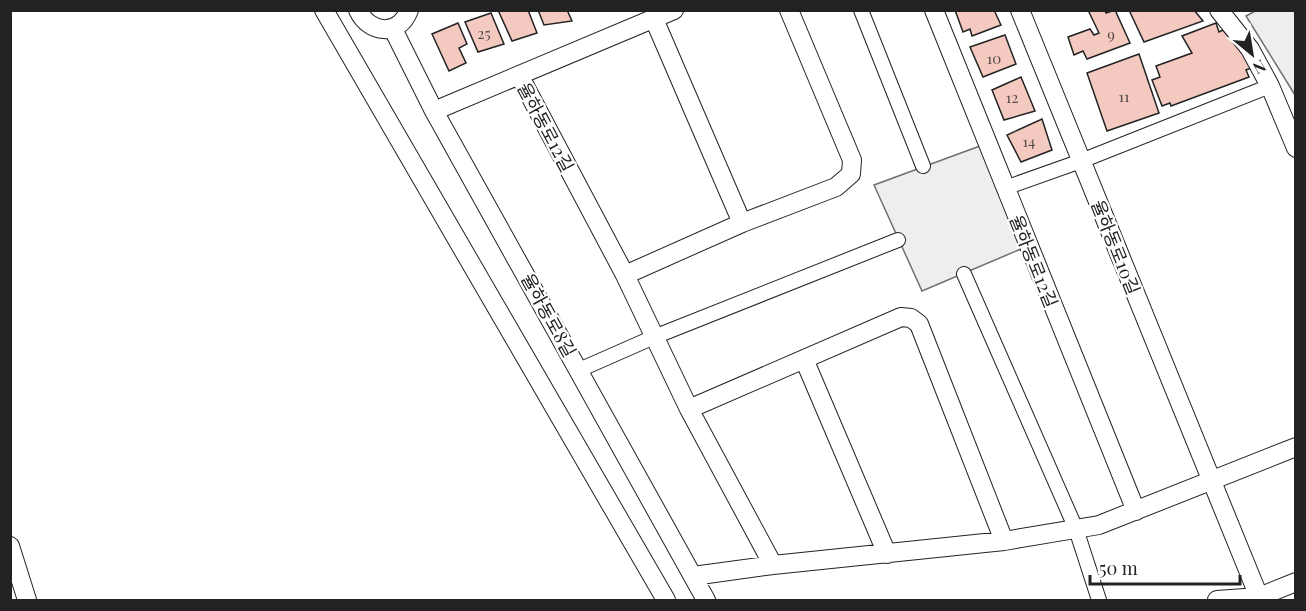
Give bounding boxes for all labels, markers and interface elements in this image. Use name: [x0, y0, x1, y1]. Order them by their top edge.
house number: 25: [477, 23, 491, 43]
house number: 9: [1107, 24, 1115, 44]
north arrow: [1222, 24, 1282, 84]
house number: 10: [987, 48, 1001, 68]
text: N: [1249, 55, 1270, 80]
street label: 율하동로12길: [512, 78, 580, 176]
house number: 11: [1118, 86, 1130, 106]
house number: 12: [1006, 87, 1018, 107]
house number: 14: [1023, 131, 1035, 151]
street label: 율하동로10길: [1086, 196, 1146, 298]
street label: 율하동로12길: [1005, 211, 1063, 311]
street label: 율하동로8길: [516, 269, 582, 361]
scale bar: [1090, 548, 1240, 586]
text: 50 m: [1099, 556, 1138, 580]

